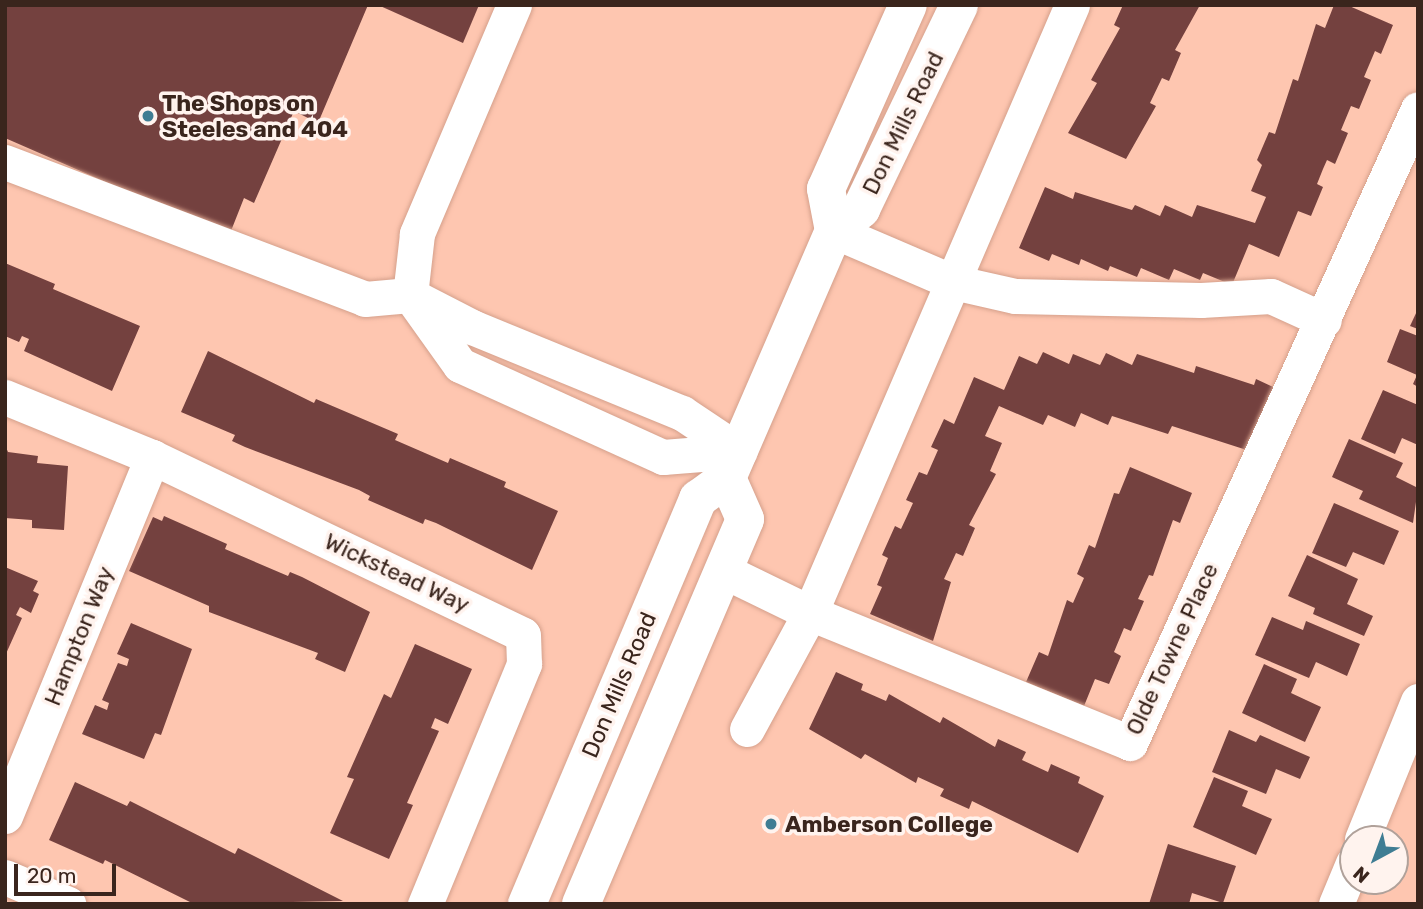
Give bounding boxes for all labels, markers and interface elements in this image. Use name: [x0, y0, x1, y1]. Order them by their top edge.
street label: Don Mills Road: [857, 47, 949, 199]
place label: The Shops on Steeles and 404: [162, 89, 348, 143]
marker: The Shops on Steeles and 404: [140, 108, 156, 124]
street label: Wickstead Way: [320, 527, 474, 619]
street label: Olde Towne Place: [1120, 558, 1224, 740]
street label: Hampton Way: [38, 562, 120, 710]
street label: Don Mills Road: [576, 608, 662, 762]
place label: Amberson College: [785, 810, 993, 838]
marker: Amberson College: [763, 816, 779, 832]
north arrow: [1339, 825, 1409, 895]
scale bar: [18, 850, 119, 894]
text: N: [1349, 862, 1374, 888]
text: 20 m: [27, 863, 76, 888]

